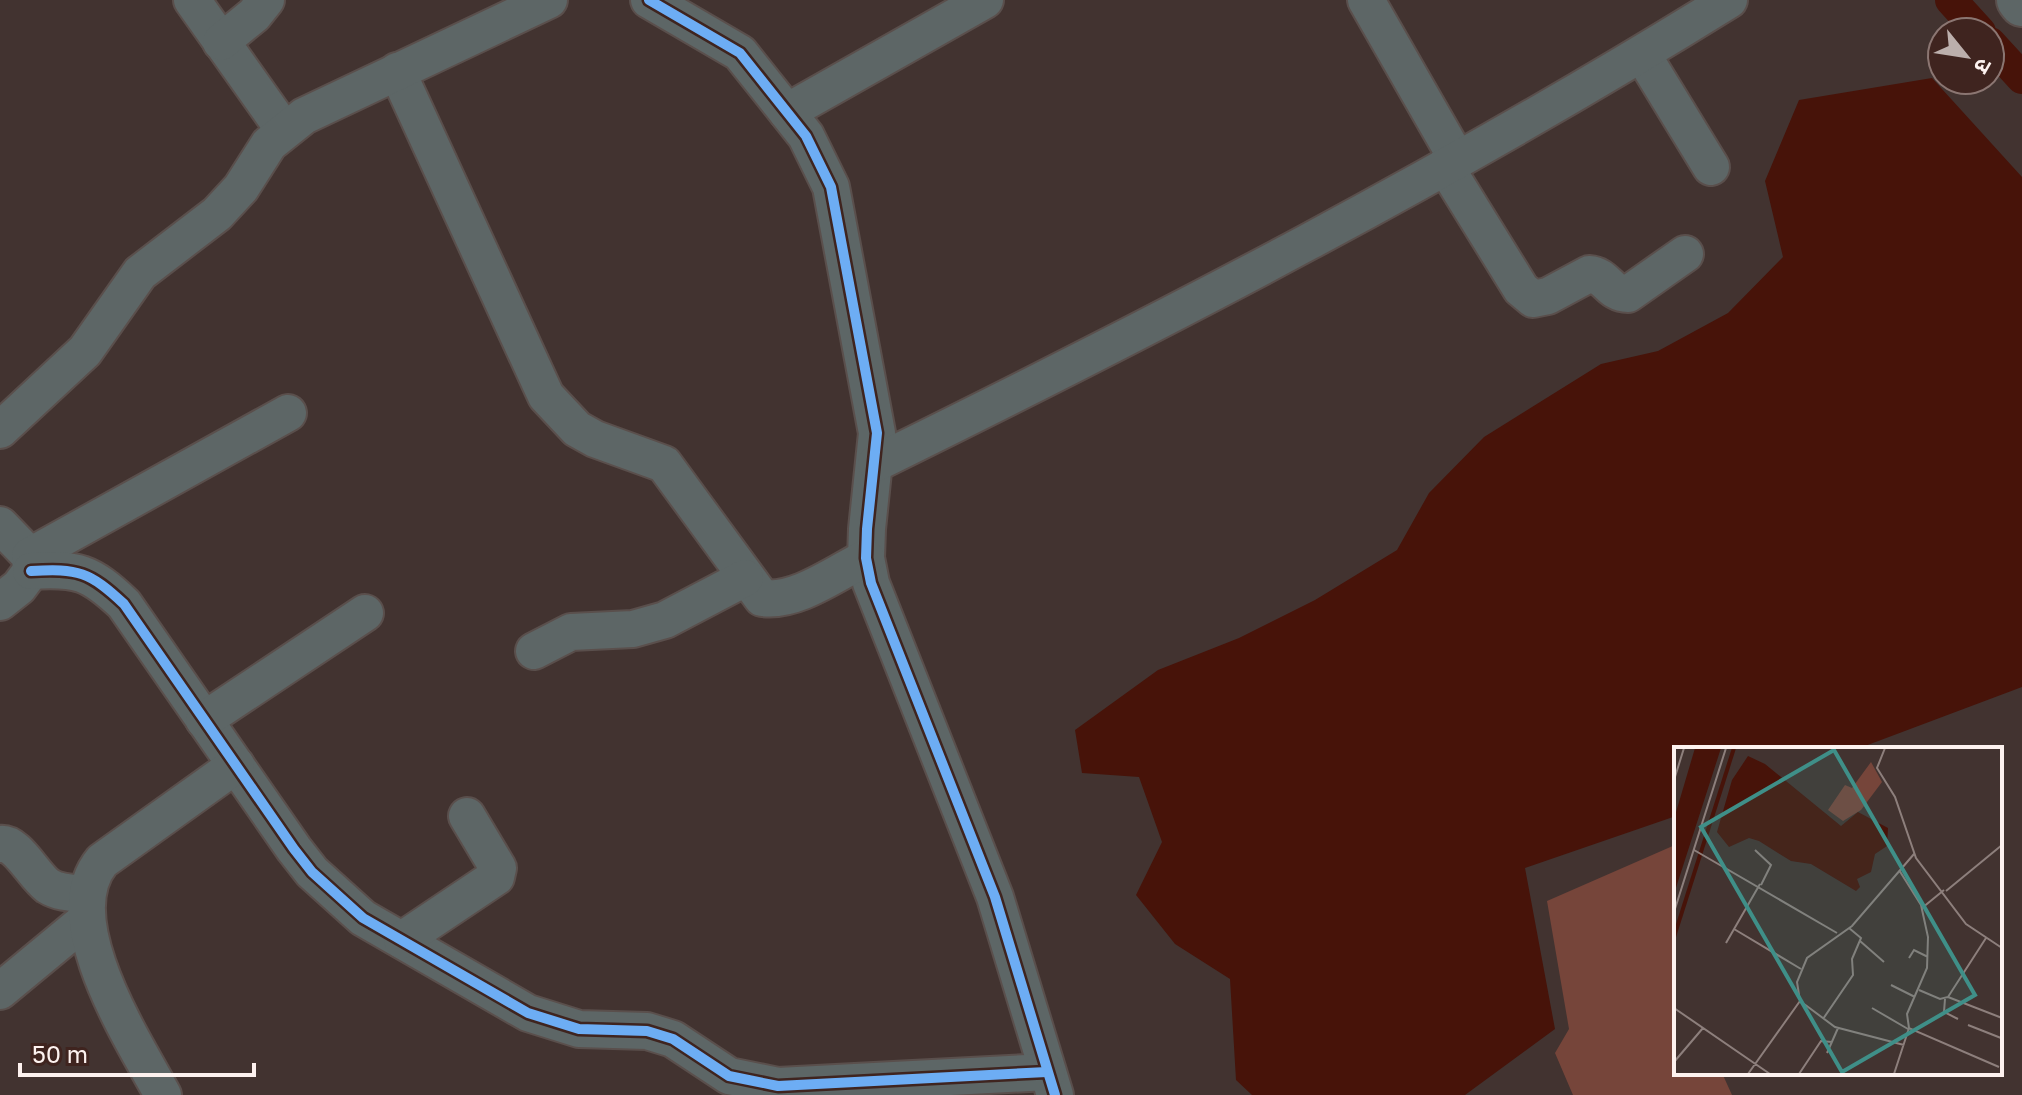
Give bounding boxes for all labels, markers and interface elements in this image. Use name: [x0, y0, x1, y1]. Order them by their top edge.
north arrow: [1926, 16, 2006, 96]
text: उ: [1968, 54, 1999, 80]
inset map: [1674, 747, 2002, 1075]
scale bar: [20, 1027, 254, 1077]
text: 50 m: [32, 1039, 88, 1068]

